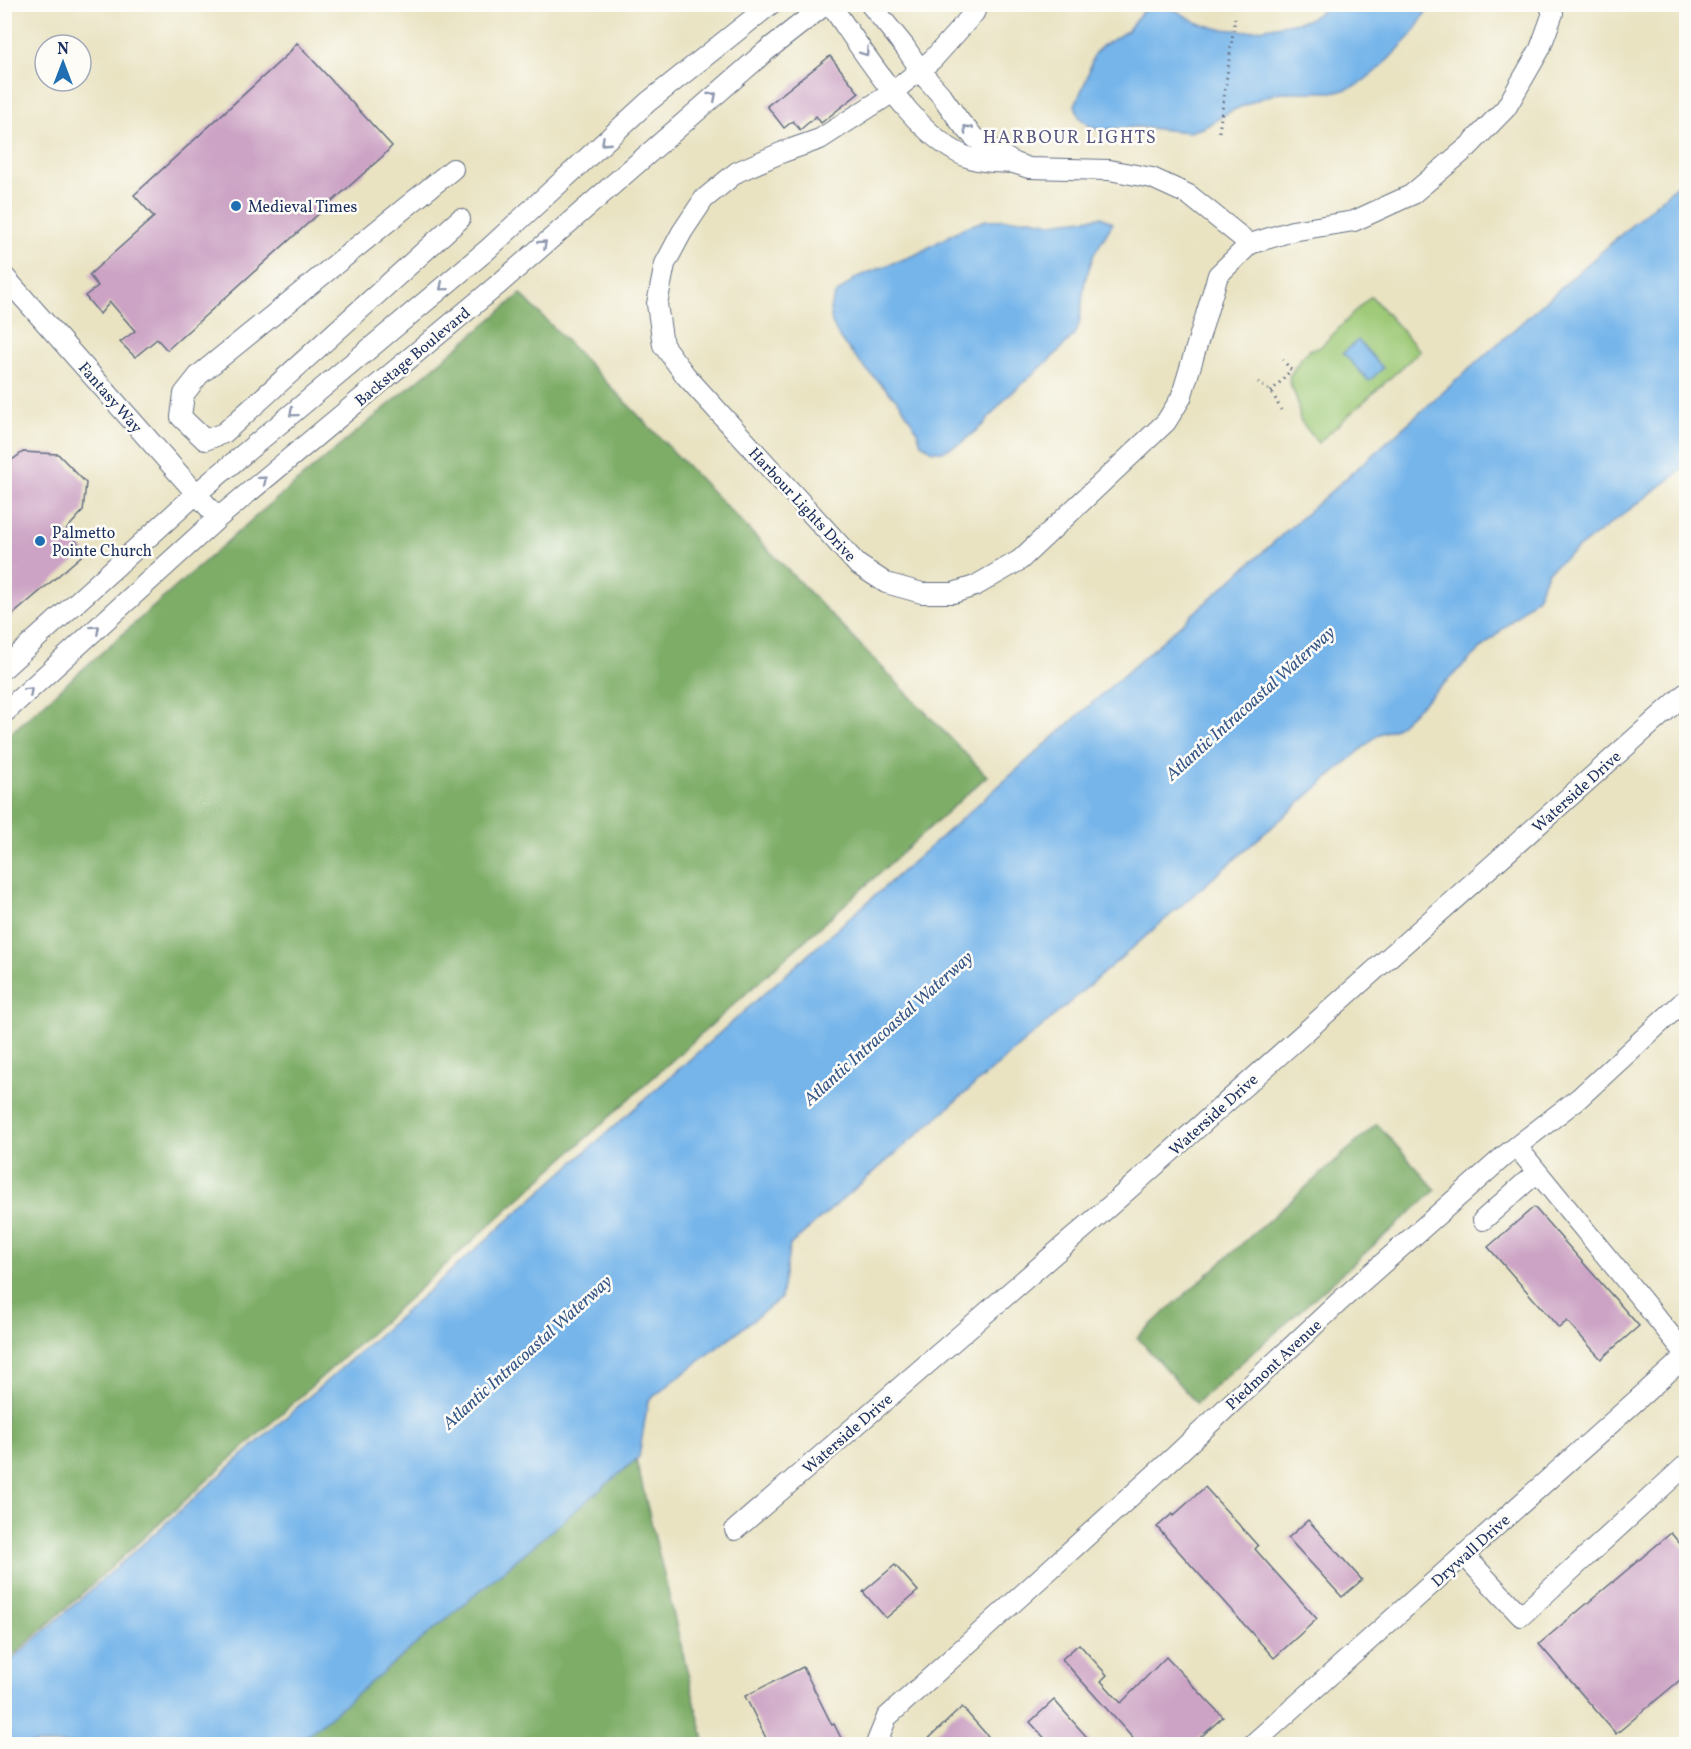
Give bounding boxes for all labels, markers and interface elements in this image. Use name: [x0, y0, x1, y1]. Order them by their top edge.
north arrow: [33, 33, 93, 93]
text: N: [57, 39, 69, 61]
one-way arrow: [857, 46, 868, 57]
one-way arrow: [706, 92, 717, 103]
one-way arrow: [963, 125, 974, 136]
district label: HARBOUR LIGHTS: [983, 126, 1157, 151]
one-way arrow: [602, 134, 613, 145]
place label: Medieval Times: [248, 197, 357, 219]
marker: Medieval Times: [229, 199, 243, 213]
one-way arrow: [537, 240, 547, 251]
one-way arrow: [439, 280, 450, 291]
street label: Backstage Boulevard: [351, 303, 476, 412]
street label: Fantasy Way: [72, 358, 147, 439]
one-way arrow: [289, 405, 300, 416]
street label: Harbour Lights Drive: [743, 443, 860, 567]
one-way arrow: [256, 477, 267, 488]
place label: Palmetto Pointe Church: [52, 523, 152, 563]
marker: Palmetto Pointe Church: [33, 534, 47, 548]
water label: Atlantic Intracoastal Waterway: [1160, 621, 1341, 788]
one-way arrow: [89, 626, 100, 637]
one-way arrow: [22, 687, 32, 698]
street label: Waterside Drive: [1528, 747, 1627, 838]
water label: Atlantic Intracoastal Waterway: [798, 946, 979, 1113]
street label: Waterside Drive: [1165, 1070, 1264, 1161]
water label: Atlantic Intracoastal Waterway: [437, 1270, 618, 1437]
street label: Piedmont Avenue: [1221, 1315, 1327, 1416]
street label: Waterside Drive: [798, 1389, 898, 1480]
street label: Drywall Drive: [1427, 1510, 1516, 1593]

